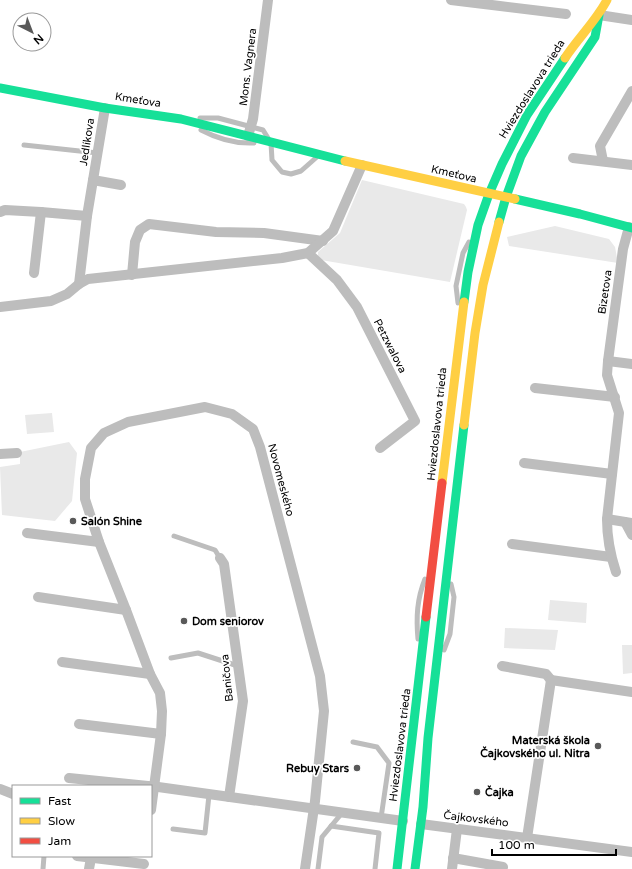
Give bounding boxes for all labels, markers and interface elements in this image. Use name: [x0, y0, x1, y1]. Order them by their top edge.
north arrow: [12, 12, 52, 52]
street label: Mons. Vagnera: [237, 27, 259, 107]
text: N: [31, 31, 46, 47]
street label: Hviezdoslavova trieda: [496, 37, 568, 141]
street label: Kmeťova: [114, 90, 162, 110]
street label: Jedlíkova: [77, 117, 97, 167]
street label: Kmeťova: [430, 162, 478, 186]
street label: Bizetova: [595, 269, 615, 315]
street label: Petzwalova: [371, 317, 409, 375]
street label: Hviezdoslavova trieda: [425, 367, 449, 481]
street label: Novomeského: [265, 442, 297, 518]
place label: Salón Shine: [81, 515, 143, 528]
marker: Salón Shine: [68, 516, 78, 526]
place label: Dom seniorov: [192, 615, 264, 628]
marker: Dom seniorov: [179, 616, 189, 626]
street label: Baničova: [218, 654, 236, 702]
street label: Hviezdoslavova trieda: [387, 688, 413, 802]
place label: Materská škola Čajkovského ul. Nitra: [480, 734, 590, 761]
marker: Materská škola Čajkovského ul. Nitra: [593, 741, 603, 751]
place label: Rebuy Stars: [286, 762, 350, 776]
marker: Rebuy Stars: [352, 763, 362, 773]
legend: [12, 785, 152, 857]
place label: Čajka: [485, 785, 514, 800]
marker: Čajka: [472, 787, 482, 797]
text: Fast: [48, 794, 72, 808]
street label: Čajkovského: [443, 808, 510, 829]
text: Slow: [48, 814, 75, 828]
scale bar: [492, 831, 616, 857]
text: Jam: [48, 834, 71, 848]
text: 100 m: [498, 838, 535, 852]

